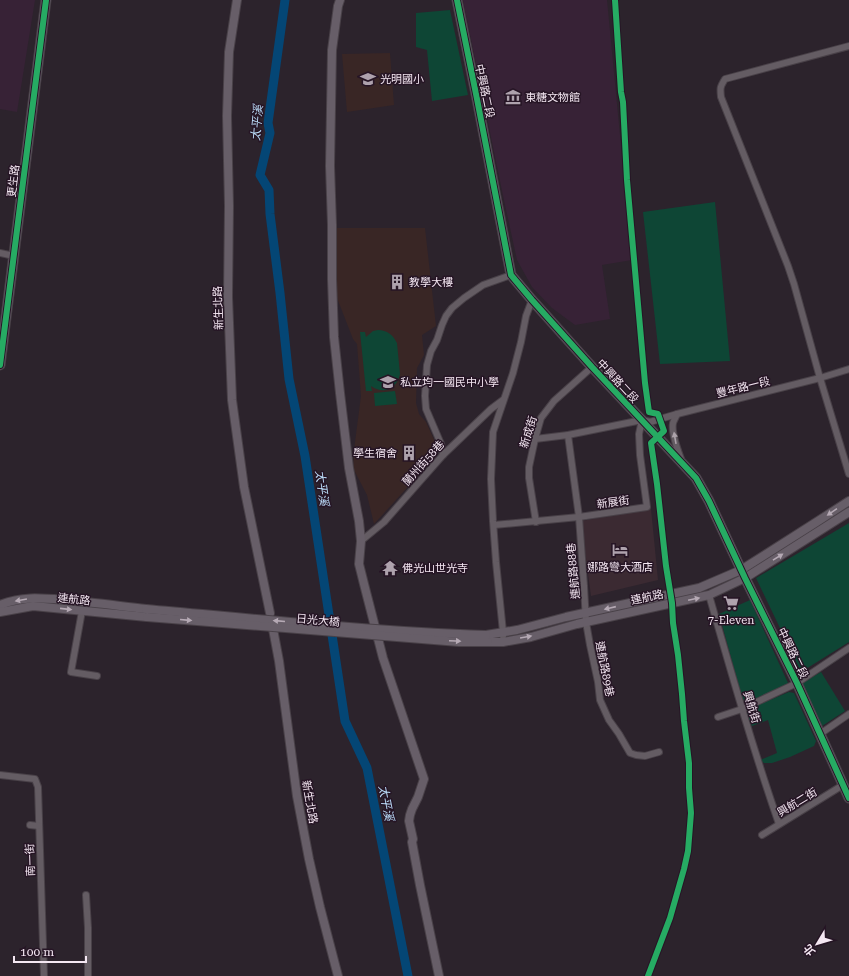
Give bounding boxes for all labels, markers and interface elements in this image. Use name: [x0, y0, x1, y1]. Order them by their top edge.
street label: 中興路二段: [472, 63, 497, 119]
school or university icon: 光明國小: [359, 70, 377, 88]
place label: 光明國小: [380, 73, 424, 86]
museum icon: 東糖文物館: [504, 88, 522, 106]
place label: 東糖文物館: [525, 91, 580, 104]
water label: 太平溪: [248, 102, 266, 142]
street label: 更生路: [5, 164, 22, 198]
building icon: 教學大樓: [388, 273, 406, 291]
place label: 教學大樓: [409, 276, 453, 289]
street label: 新生北路: [211, 286, 226, 330]
street label: 中興路二段: [594, 357, 641, 406]
school or university icon: 私立均一國民中小學: [379, 373, 397, 391]
street label: 豐年路一段: [715, 375, 771, 400]
place label: 私立均一國民中小學: [400, 376, 499, 389]
street label: 新成街: [517, 414, 540, 450]
one-way arrow: [672, 432, 678, 445]
street label: 蘭州街58巷: [400, 438, 447, 489]
building icon: 學生宿舍: [400, 444, 418, 462]
place label: 學生宿舍: [353, 447, 397, 460]
water label: 太平溪: [313, 469, 332, 509]
street label: 新展街: [596, 494, 630, 511]
one-way arrow: [827, 508, 837, 516]
hotel icon: 娜路彎大酒店: [611, 541, 629, 559]
street label: 連航路88巷: [565, 542, 582, 600]
one-way arrow: [772, 554, 784, 561]
temple icon: 佛光山世光寺: [381, 559, 399, 577]
place label: 娜路彎大酒店: [587, 561, 653, 574]
place label: 佛光山世光寺: [402, 562, 468, 575]
street label: 連航路: [630, 588, 665, 607]
street label: 連航路: [57, 591, 91, 608]
supermarket icon: 7-Eleven: [722, 594, 740, 612]
one-way arrow: [687, 595, 700, 601]
one-way arrow: [15, 597, 27, 603]
one-way arrow: [604, 605, 616, 611]
one-way arrow: [60, 606, 72, 613]
street label: 日光大橋: [295, 612, 340, 629]
place label: 7-Eleven: [708, 614, 754, 627]
one-way arrow: [180, 617, 192, 623]
one-way arrow: [273, 617, 285, 624]
street label: 中興路二段: [775, 626, 810, 681]
one-way arrow: [520, 634, 532, 640]
one-way arrow: [449, 638, 461, 645]
street label: 連航路89巷: [593, 640, 616, 698]
street label: 興航街: [740, 689, 763, 725]
street label: 新生北路: [299, 779, 320, 825]
water label: 太平溪: [376, 784, 397, 824]
street label: 興航二街: [775, 786, 819, 819]
street label: 南一街: [23, 843, 38, 877]
north arrow: [797, 924, 837, 964]
scale bar: [14, 938, 86, 964]
text: 北: [801, 942, 818, 958]
text: 100 m: [20, 945, 54, 959]

